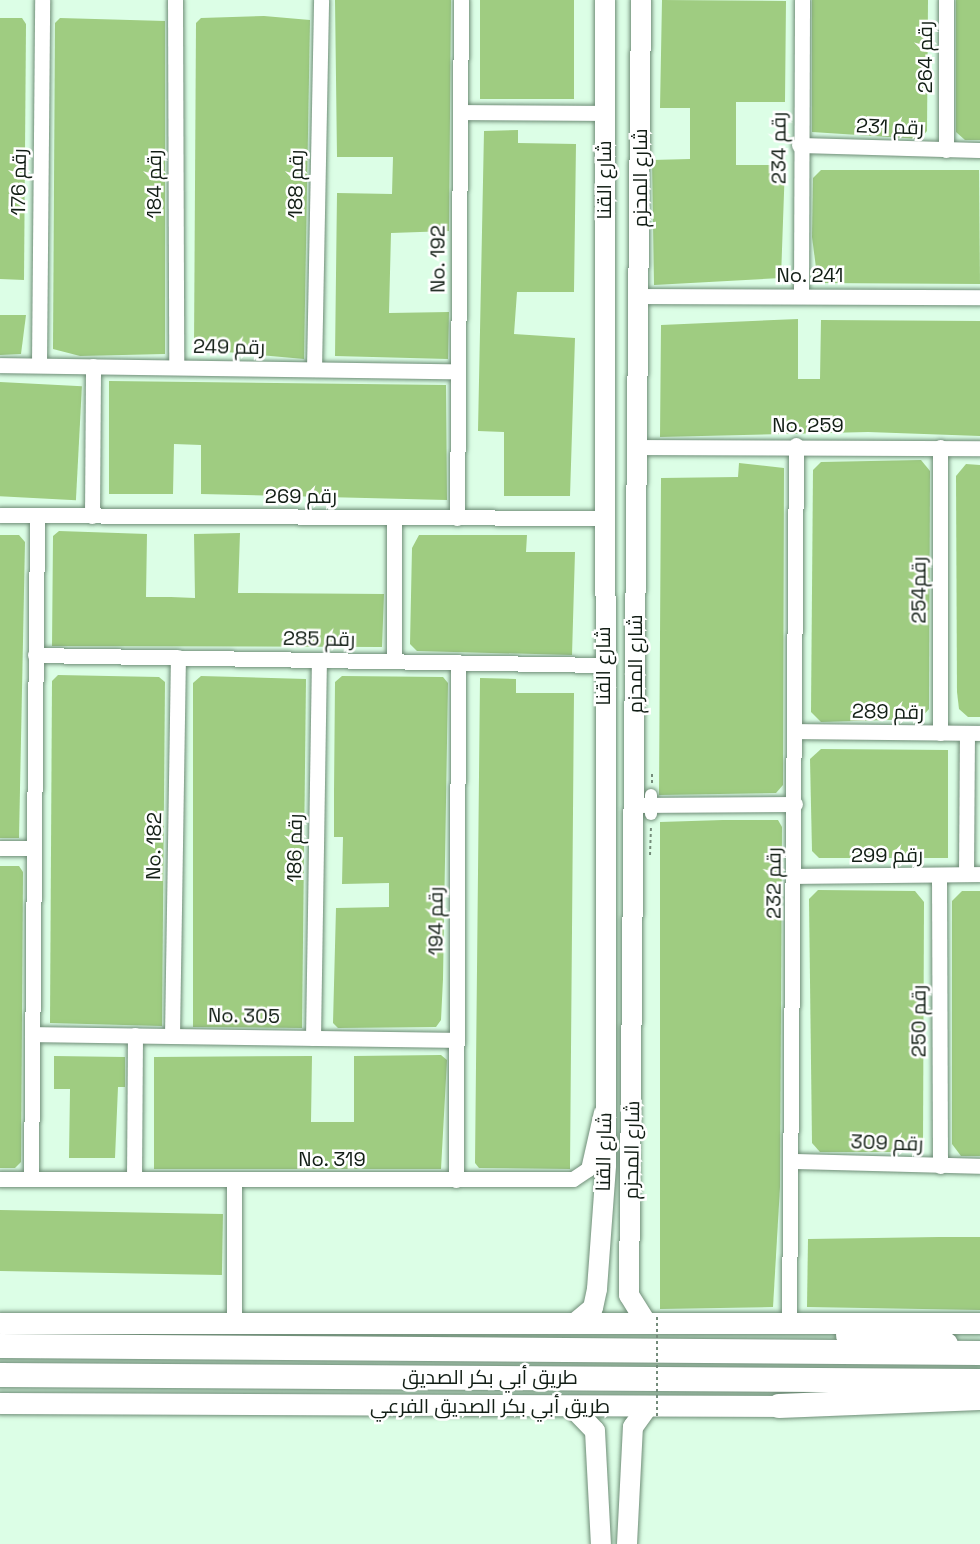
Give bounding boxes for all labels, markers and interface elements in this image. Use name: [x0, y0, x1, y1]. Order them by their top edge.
street label: رقم 264: [913, 21, 937, 93]
street label: رقم 234: [767, 112, 791, 184]
street label: رقم 231: [856, 114, 924, 140]
street label: شارع المحزم: [628, 129, 652, 227]
street label: شارع القنا: [592, 140, 616, 220]
street label: رقم 176: [6, 148, 32, 216]
street label: رقم 184: [142, 149, 166, 219]
street label: رقم 188: [283, 149, 309, 219]
street label: No. 192: [426, 225, 450, 293]
street label: No. 241: [776, 263, 844, 287]
street label: رقم 249: [193, 334, 265, 360]
street label: No. 259: [772, 413, 844, 437]
street label: رقم 269: [265, 484, 337, 508]
street label: رقم254: [907, 556, 931, 624]
street label: شارع المحزم: [623, 615, 647, 713]
street label: رقم 285: [283, 626, 355, 652]
street label: شارع القنا: [591, 626, 615, 706]
street label: رقم 289: [852, 699, 924, 725]
street label: No. 182: [141, 812, 167, 880]
street label: رقم 186: [282, 813, 308, 883]
street label: رقم 299: [851, 843, 923, 867]
street label: رقم 232: [762, 847, 786, 919]
street label: رقم 194: [424, 887, 448, 955]
street label: رقم 250: [907, 985, 931, 1057]
street label: No. 305: [208, 1003, 280, 1029]
street label: شارع المحزم: [619, 1100, 645, 1200]
street label: شارع القنا: [591, 1112, 617, 1192]
street label: رقم 309: [850, 1130, 924, 1156]
street label: No. 319: [298, 1147, 366, 1171]
street label: طريق أبي بكر الصديق: [402, 1365, 578, 1389]
street label: طريق أبي بكر الصديق الفرعي: [370, 1394, 610, 1418]

